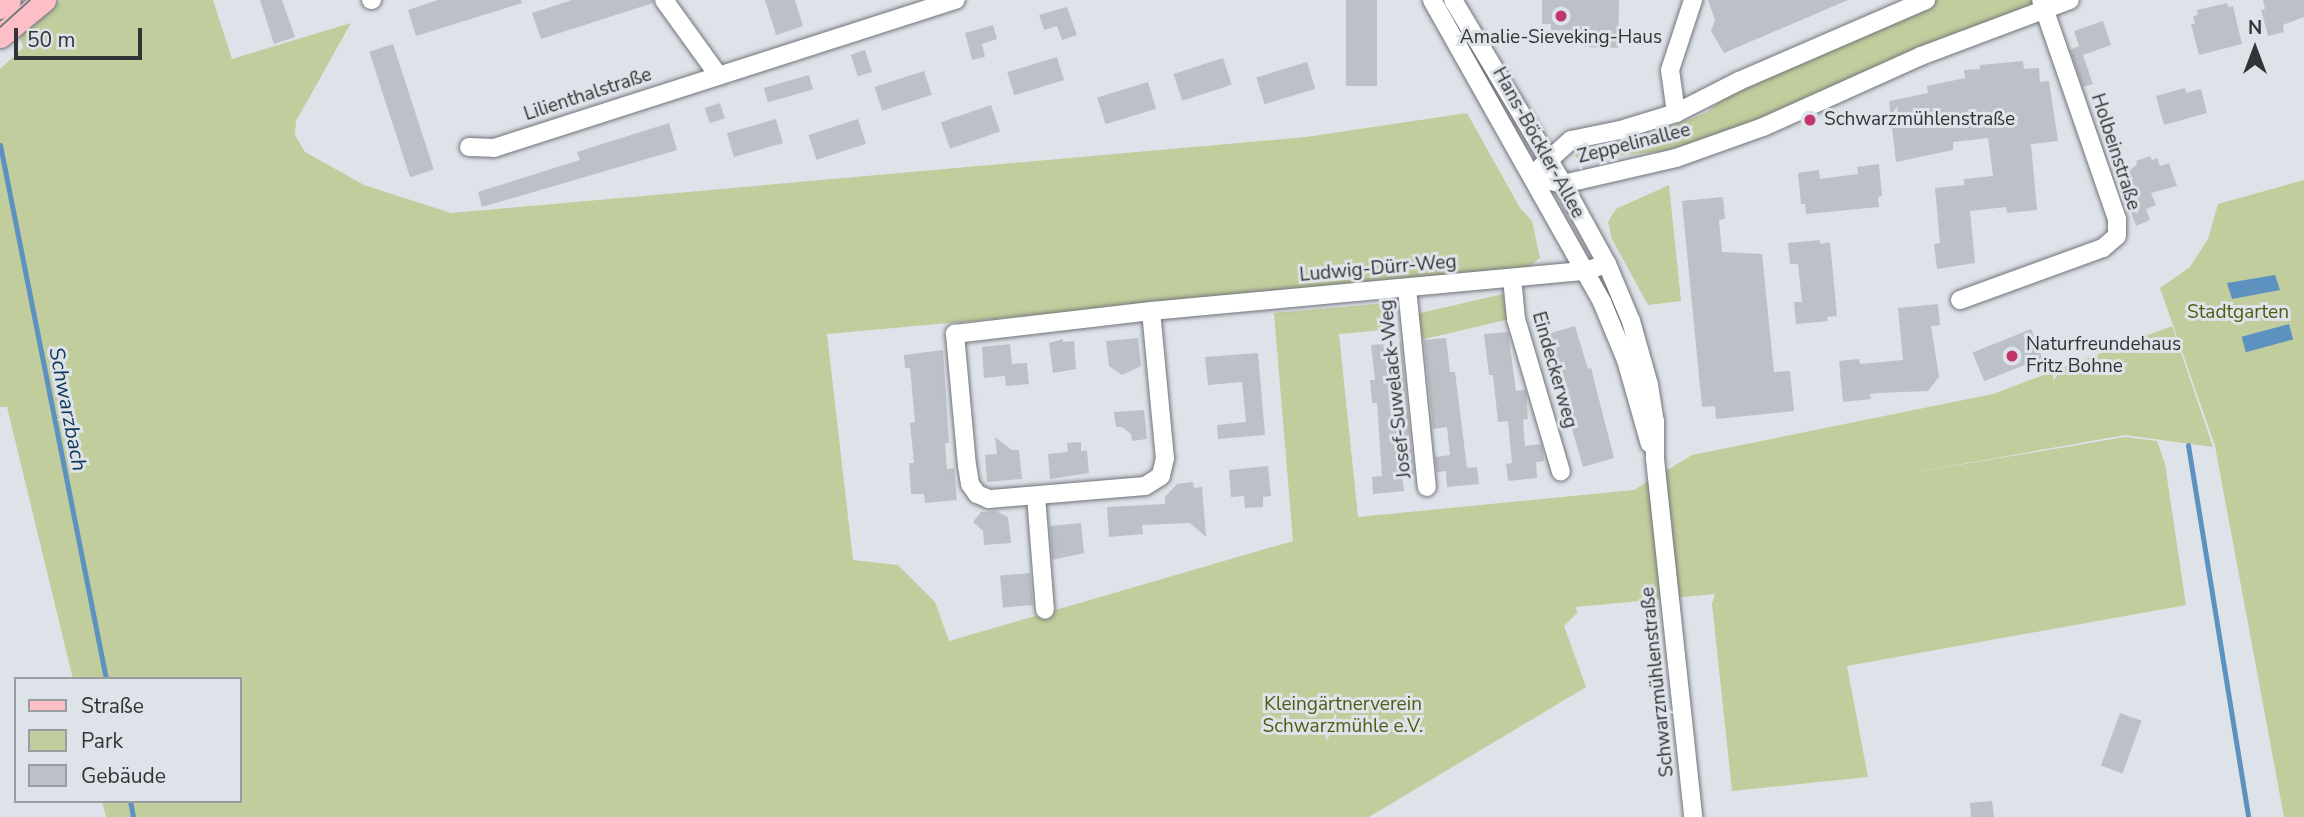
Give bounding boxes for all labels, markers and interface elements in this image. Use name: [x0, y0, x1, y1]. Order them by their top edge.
marker: Amalie-Sieveking-Haus: [1553, 8, 1569, 24]
scale bar: [18, 14, 145, 58]
north arrow: [2220, 14, 2290, 84]
text: N: [2248, 15, 2262, 41]
text: 50 m: [27, 26, 76, 54]
place label: Amalie-Sieveking-Haus: [1460, 27, 1662, 49]
street label: Lilienthalstraße: [521, 64, 655, 126]
street label: Hans-Böckler-Allee: [1487, 64, 1589, 222]
street label: Holbeinstraße: [2085, 91, 2145, 213]
place label: Schwarzmühlenstraße: [1824, 109, 2015, 131]
marker: Schwarzmühlenstraße: [1802, 112, 1818, 128]
street label: Zeppelinallee: [1575, 119, 1693, 169]
street label: Ludwig-Dürr-Weg: [1299, 251, 1457, 287]
street label: Josef-Suwelack-Weg: [1375, 298, 1417, 480]
park label: Stadtgarten: [2187, 302, 2289, 324]
street label: Eindeckerweg: [1526, 309, 1582, 431]
place label: Naturfreundehaus Fritz Bohne: [2026, 334, 2181, 378]
water label: Schwarzbach: [44, 345, 92, 473]
marker: Naturfreundehaus Fritz Bohne: [2004, 348, 2020, 364]
street label: Schwarzmühlenstraße: [1637, 586, 1679, 778]
legend: [14, 677, 242, 803]
text: Straße: [81, 692, 144, 720]
park label: Kleingärtnerverein Schwarzmühle e.V.: [1263, 694, 1423, 738]
text: Park: [81, 727, 123, 755]
text: Gebäude: [81, 762, 166, 790]

